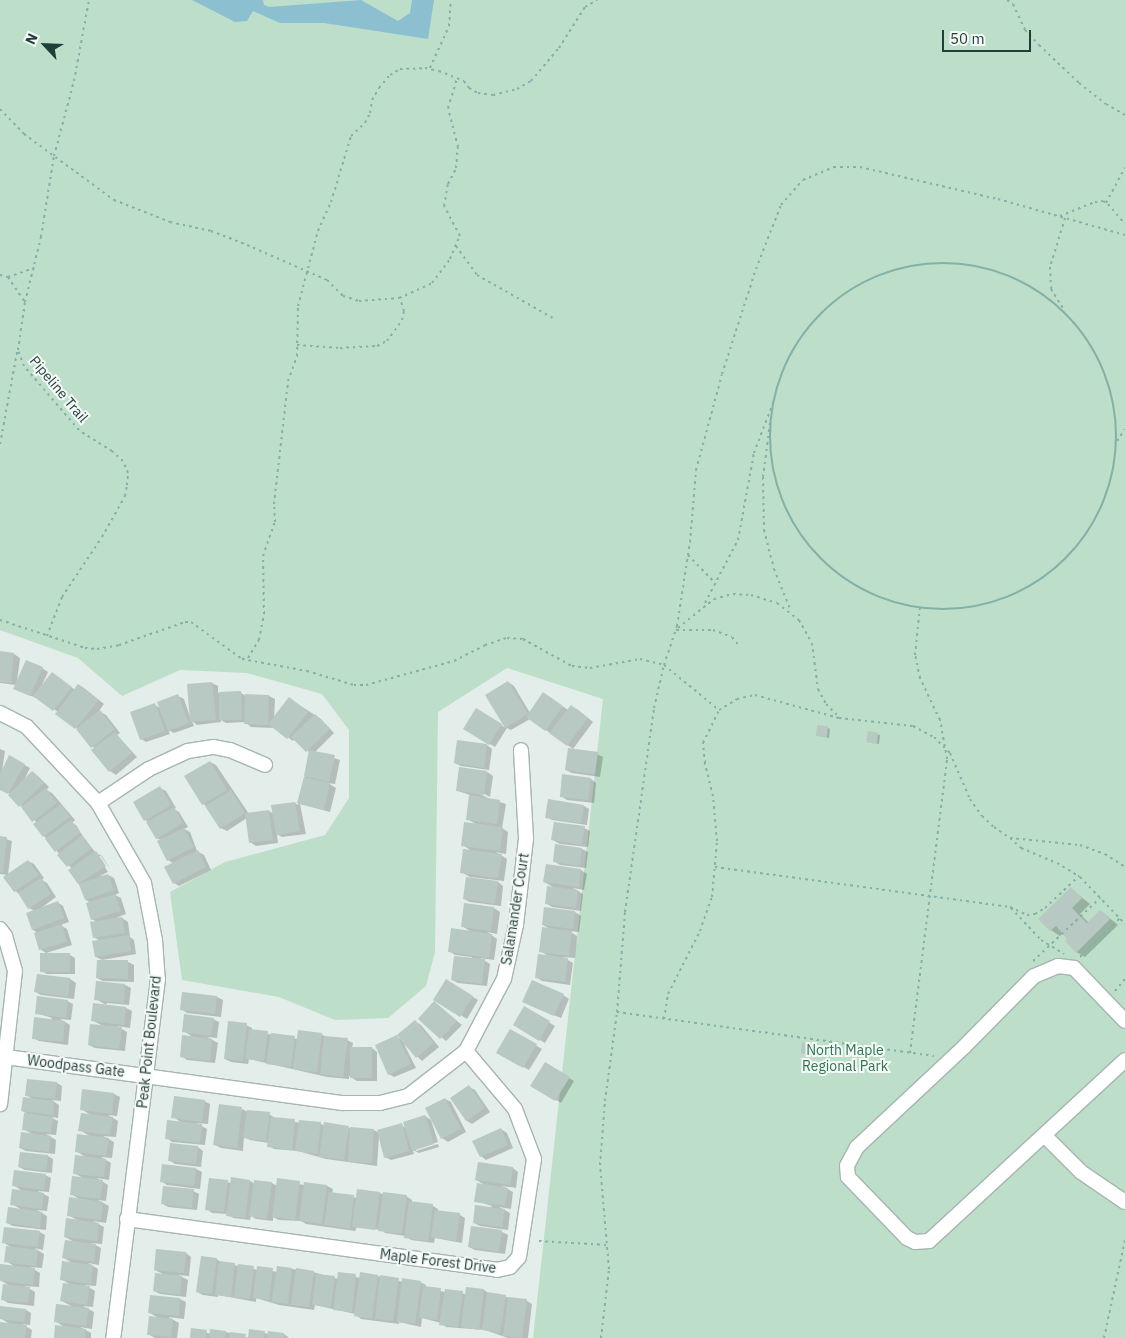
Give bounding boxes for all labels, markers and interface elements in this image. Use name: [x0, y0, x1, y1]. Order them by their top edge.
north arrow: [20, 20, 70, 70]
scale bar: [945, 20, 1034, 52]
text: 50 m: [950, 29, 985, 48]
text: N: [21, 30, 42, 47]
street label: Pipeline Trail: [26, 352, 92, 426]
street label: Salamander Court: [498, 852, 532, 966]
street label: Peak Point Boulevard: [134, 975, 164, 1109]
park label: North Maple Regional Park: [802, 1042, 888, 1074]
street label: Woodpass Gate: [26, 1052, 126, 1080]
street label: Maple Forest Drive: [379, 1246, 497, 1276]

